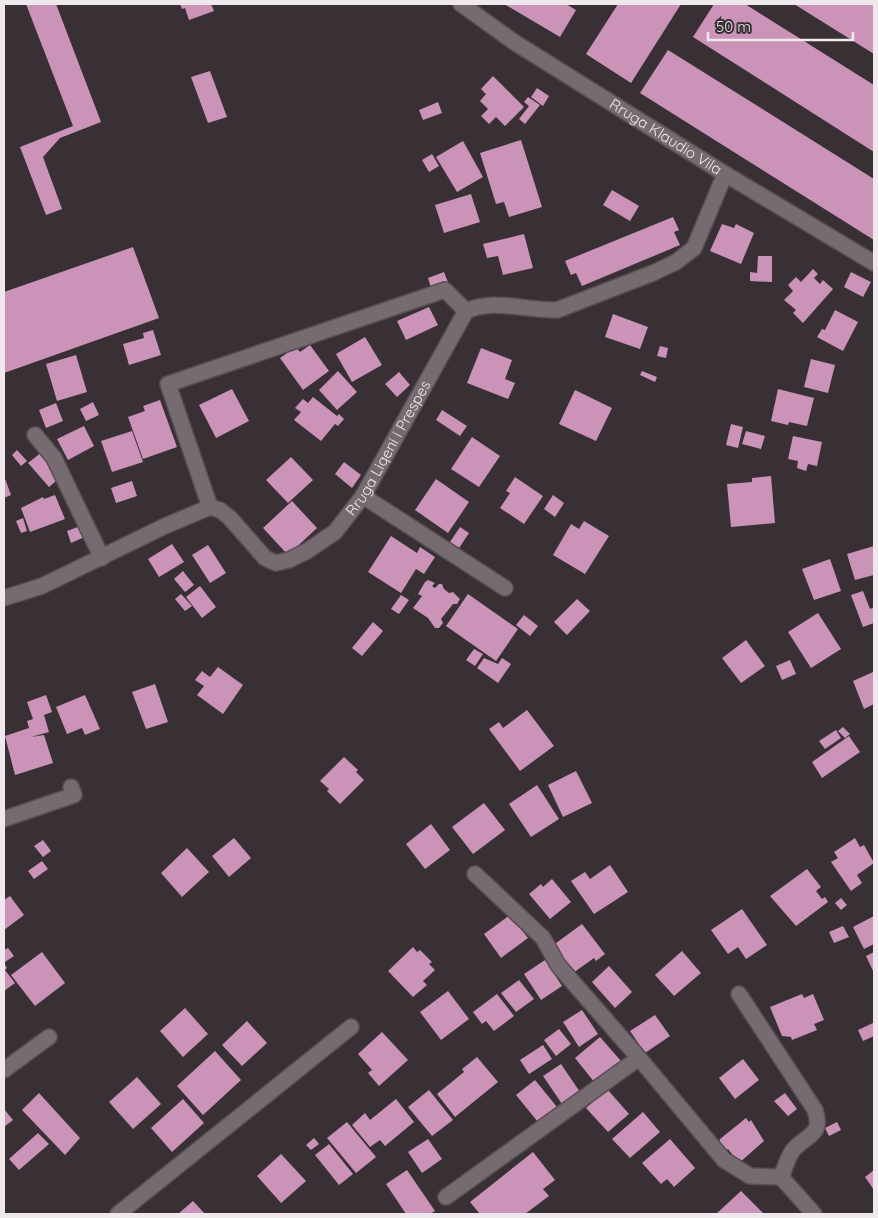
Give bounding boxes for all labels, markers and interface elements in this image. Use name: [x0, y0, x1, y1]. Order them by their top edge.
scale bar: [708, 10, 853, 42]
text: 50 m: [716, 17, 751, 36]
street label: Rruga Klaudio Vila: [606, 94, 726, 179]
street label: Rruga Liqeni i Prespes: [341, 377, 434, 519]

